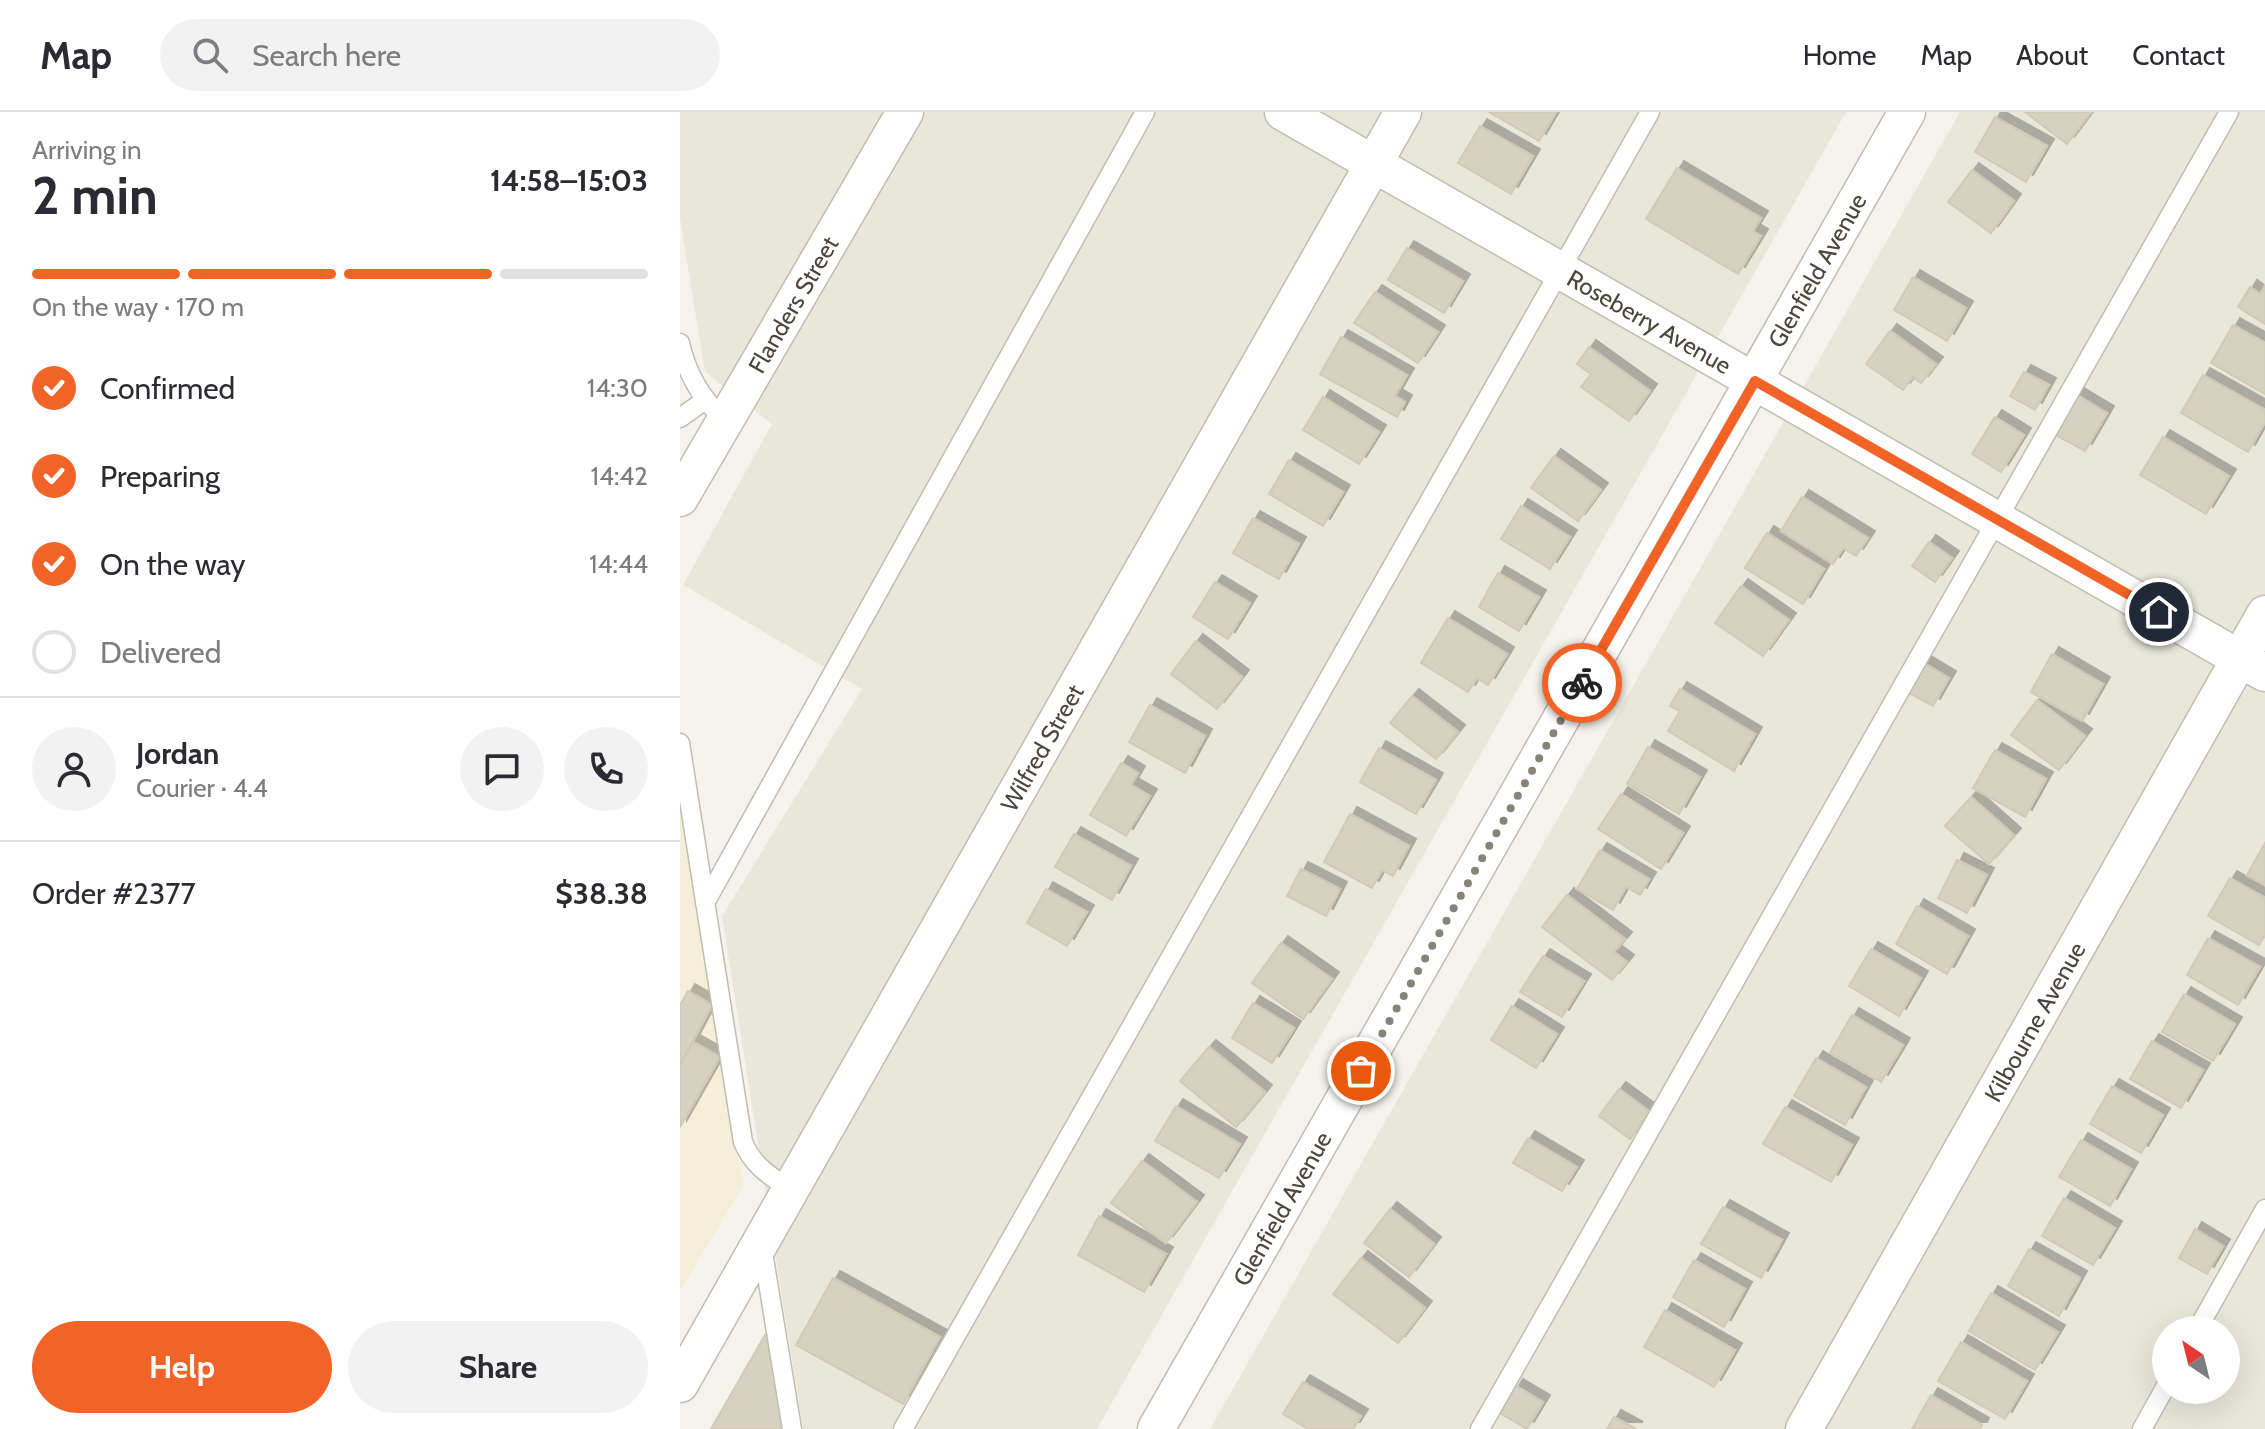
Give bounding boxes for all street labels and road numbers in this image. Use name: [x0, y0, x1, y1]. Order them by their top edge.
street label: Glenfield Avenue: [1761, 188, 1872, 352]
street label: Flanders Street: [742, 231, 844, 378]
street label: Roseberry Avenue: [1562, 263, 1736, 380]
street label: Wilfred Street: [994, 679, 1089, 816]
street label: Kilbourne Avenue: [1978, 937, 2091, 1107]
street label: Glenfield Avenue: [1226, 1126, 1337, 1291]

